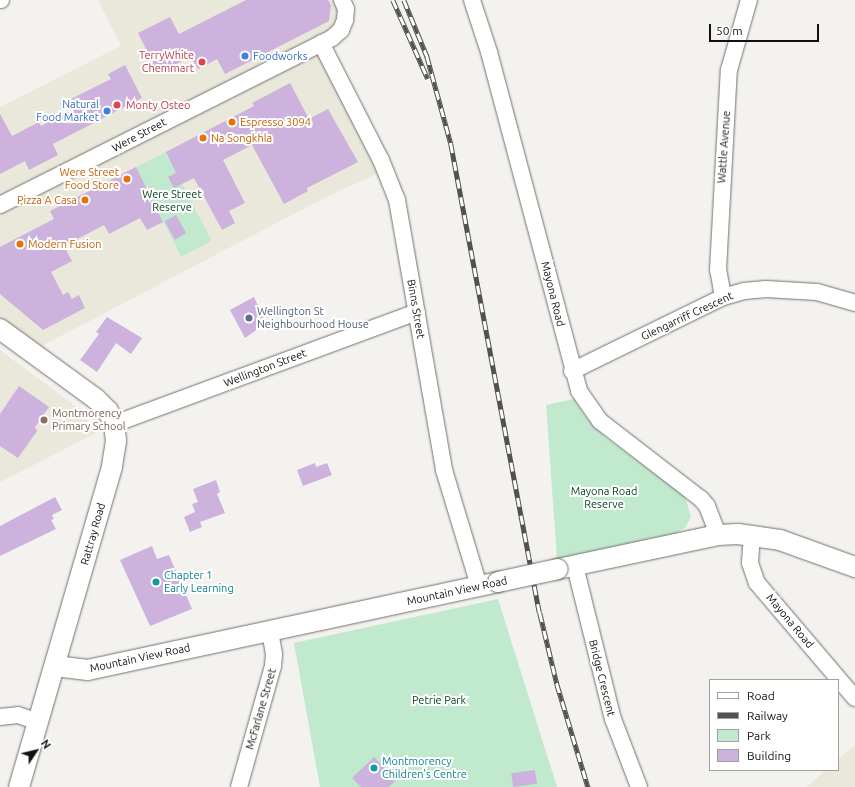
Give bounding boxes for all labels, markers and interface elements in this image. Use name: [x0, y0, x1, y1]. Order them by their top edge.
scale bar: [711, 16, 821, 42]
text: 50 m: [716, 24, 743, 37]
place label: TerryWhite Chemmart: [139, 49, 194, 75]
place label: Foodworks: [253, 49, 308, 63]
marker: Foodworks: [240, 51, 250, 61]
marker: TerryWhite Chemmart: [197, 57, 207, 67]
place label: Natural Food Market: [36, 98, 99, 124]
place label: Monty Osteo: [126, 98, 191, 112]
marker: Monty Osteo: [111, 99, 123, 111]
marker: Natural Food Market: [102, 106, 112, 116]
street label: Wattle Avenue: [715, 110, 733, 184]
street label: Were Street: [110, 115, 168, 155]
place label: Espresso 3094: [240, 115, 311, 129]
marker: Espresso 3094: [227, 117, 237, 127]
place label: Na Songkhla: [211, 131, 272, 145]
marker: Na Songkhla: [198, 133, 208, 143]
place label: Were Street Food Store: [59, 166, 119, 192]
marker: Were Street Food Store: [122, 174, 132, 184]
park label: Were Street Reserve: [142, 188, 202, 214]
place label: Pizza A Casa: [17, 193, 77, 207]
marker: Pizza A Casa: [80, 195, 90, 205]
place label: Modern Fusion: [28, 237, 102, 251]
marker: Modern Fusion: [15, 239, 25, 249]
street label: Mayona Road: [539, 260, 567, 328]
street label: Binns Street: [404, 278, 428, 340]
street label: Glengarriff Crescent: [639, 289, 735, 343]
place label: Wellington St Neighbourhood House: [257, 305, 369, 331]
marker: Wellington St Neighbourhood House: [244, 313, 254, 323]
street label: Wellington Street: [222, 346, 308, 390]
place label: Montmorency Primary School: [52, 407, 126, 433]
marker: Montmorency Primary School: [39, 415, 49, 425]
park label: Mayona Road Reserve: [571, 485, 637, 511]
street label: Rattray Road: [78, 501, 108, 567]
place label: Chapter 1 Early Learning: [164, 569, 234, 595]
street label: Mountain View Road: [406, 574, 508, 608]
marker: Chapter 1 Early Learning: [151, 577, 161, 587]
street label: Mayona Road: [763, 591, 817, 651]
street label: Bridge Crescent: [586, 638, 618, 718]
street label: Mountain View Road: [89, 641, 191, 675]
street label: McFarlane Street: [243, 667, 279, 751]
legend: [709, 679, 839, 771]
text: Road: [747, 689, 775, 702]
park label: Petrie Park: [412, 693, 466, 707]
text: Railway: [747, 709, 788, 722]
text: Park: [747, 729, 771, 742]
north arrow: [16, 731, 56, 771]
text: N: [39, 737, 53, 751]
text: Building: [747, 749, 791, 762]
place label: Montmorency Children's Centre: [382, 755, 467, 781]
marker: Montmorency Children's Centre: [369, 763, 379, 773]

